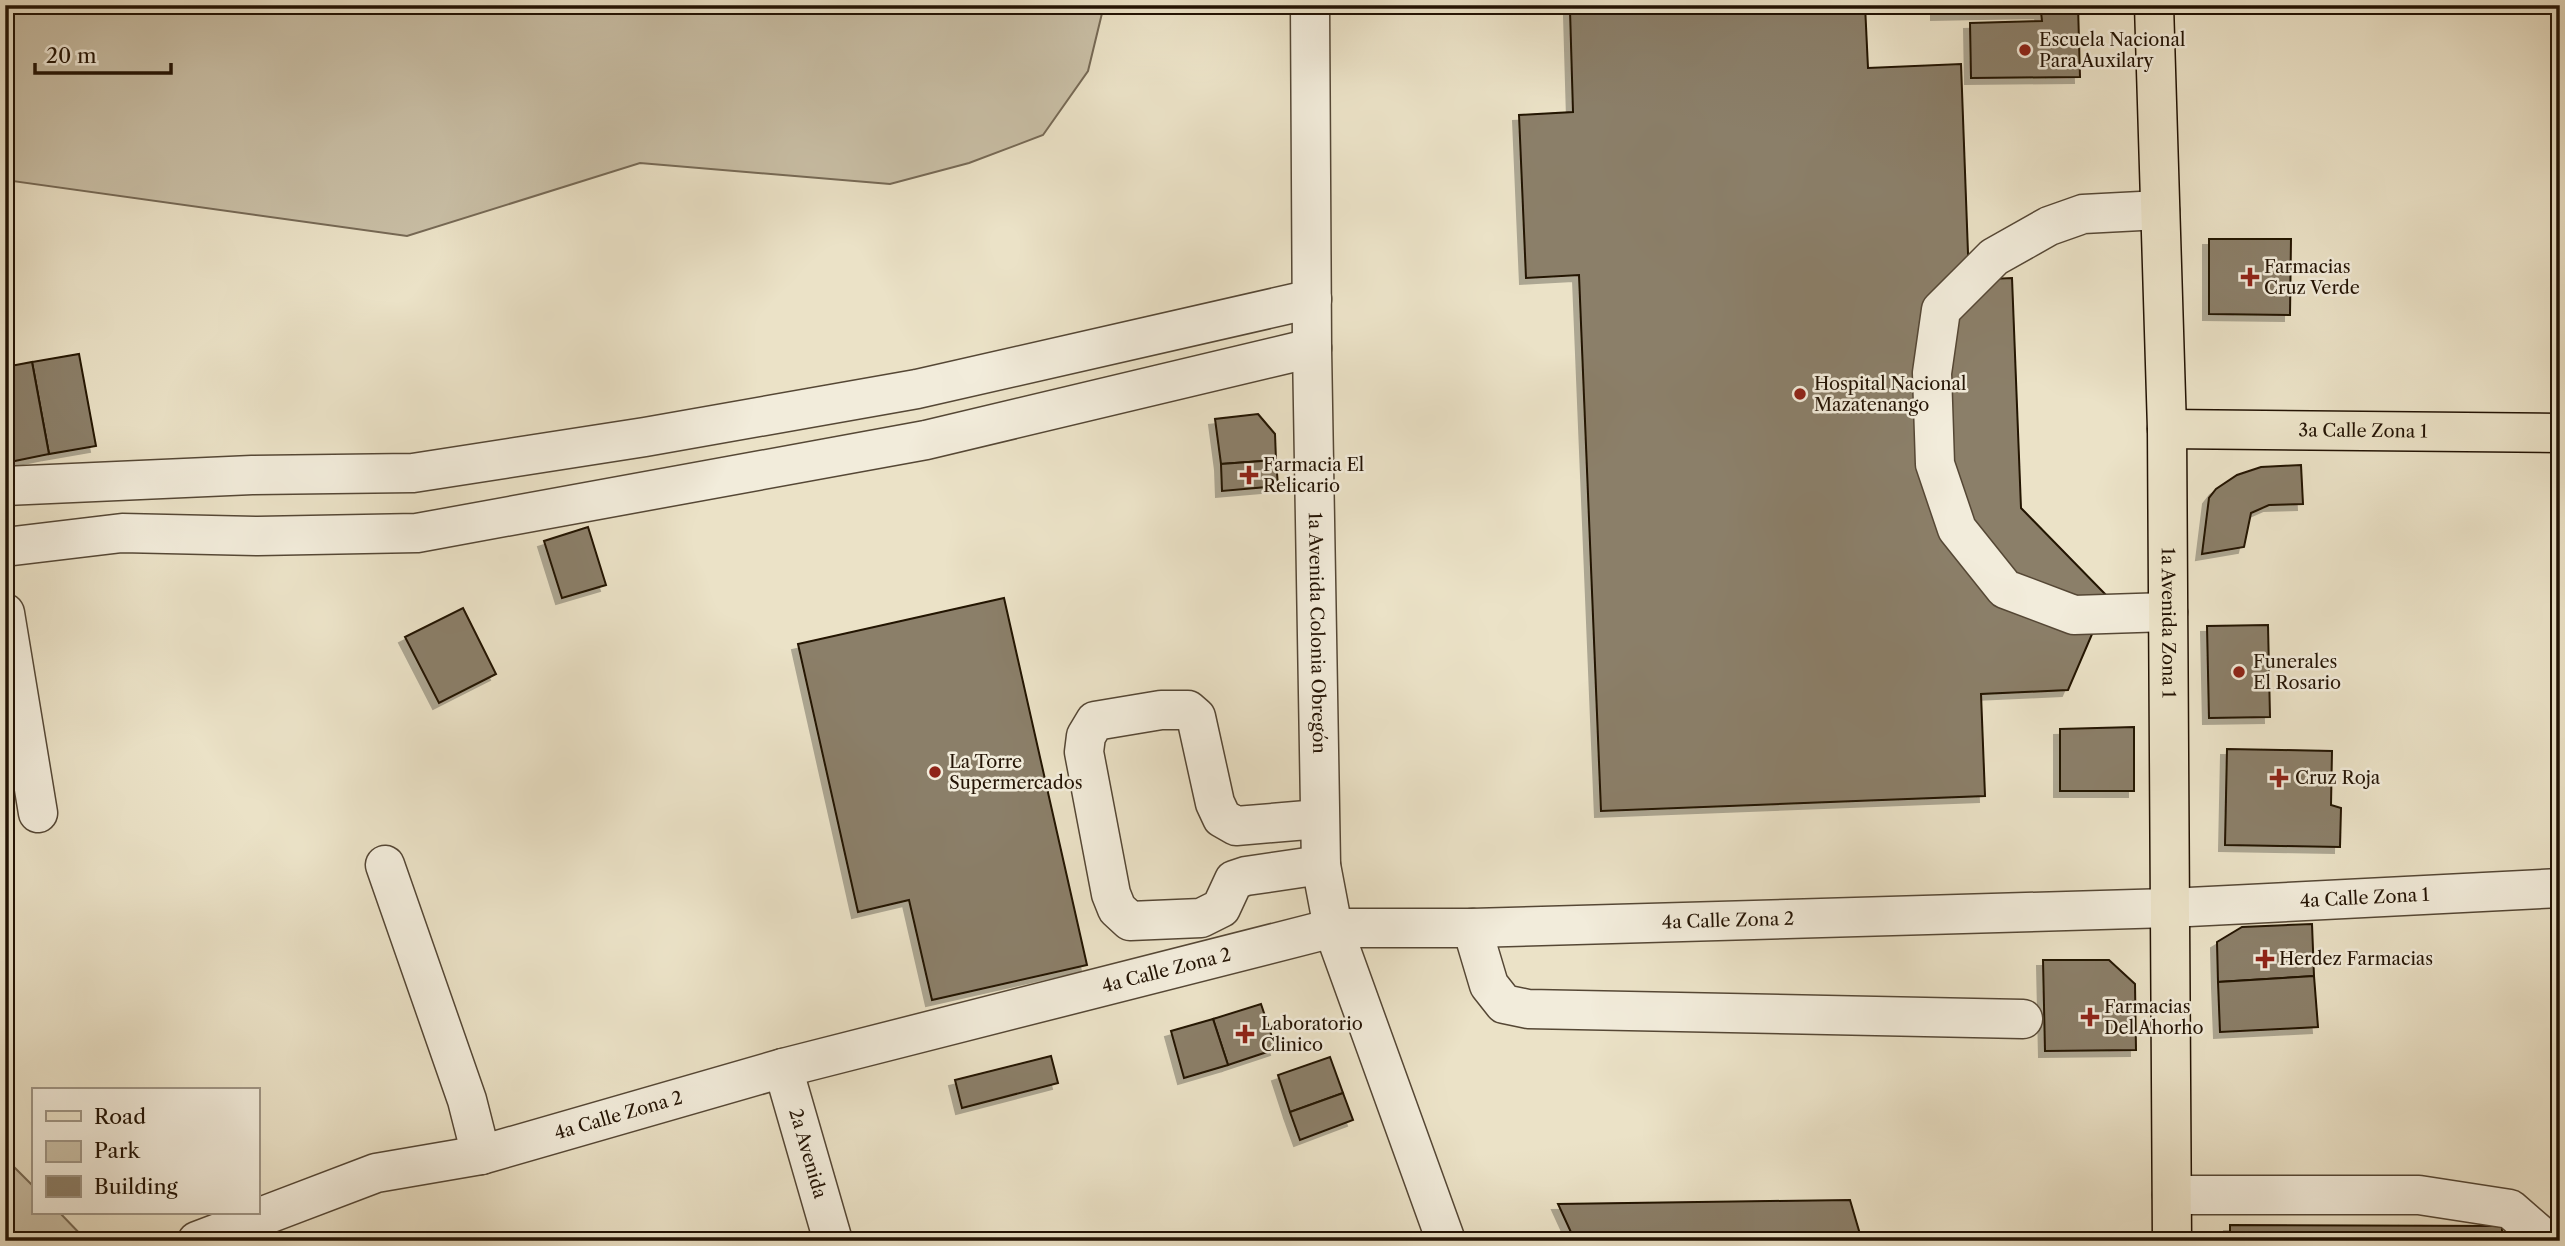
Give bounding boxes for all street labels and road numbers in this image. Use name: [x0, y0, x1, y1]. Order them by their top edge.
street label: 3a Calle Zona 1: [2298, 419, 2428, 443]
street label: 1a Avenida Colonia Obregón: [1304, 512, 1330, 754]
street label: 1a Avenida Zona 1: [2157, 547, 2180, 699]
street label: 4a Calle Zona 1: [2299, 884, 2430, 912]
street label: 4a Calle Zona 2: [1662, 908, 1795, 934]
street label: 4a Calle Zona 2: [1100, 943, 1233, 997]
street label: 4a Calle Zona 2: [552, 1087, 685, 1144]
street label: 2a Avenida: [784, 1106, 831, 1201]

